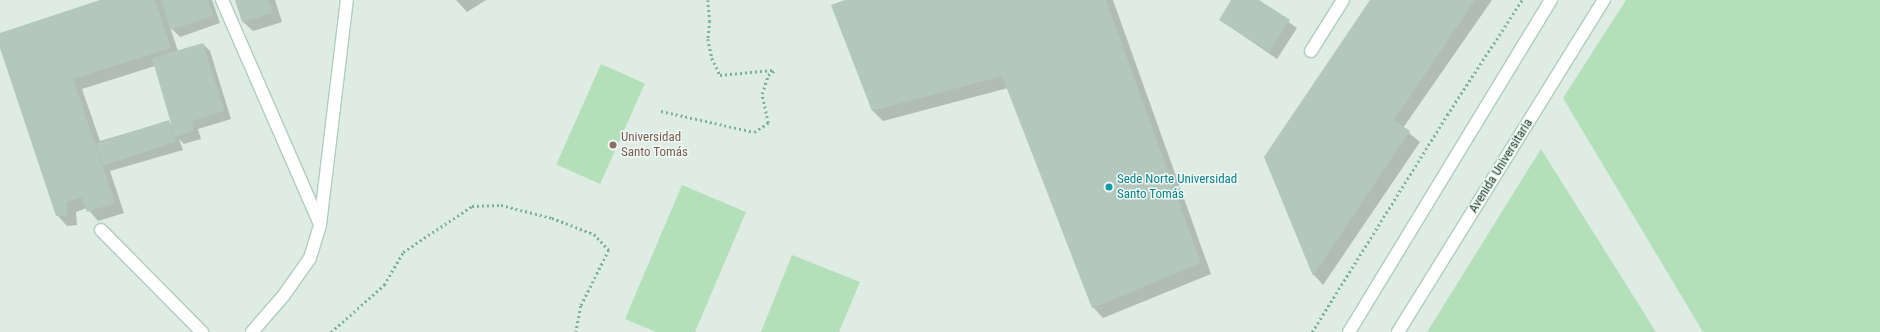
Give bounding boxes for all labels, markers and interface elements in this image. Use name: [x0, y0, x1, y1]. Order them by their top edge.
street label: Avenida Universitaria: [1466, 116, 1536, 216]
place label: Universidad Santo Tomás: [621, 130, 688, 161]
marker: Universidad Santo Tomás: [608, 140, 618, 150]
place label: Sede Norte Universidad Santo Tomás: [1117, 172, 1237, 203]
marker: Sede Norte Universidad Santo Tomás: [1104, 182, 1114, 192]

